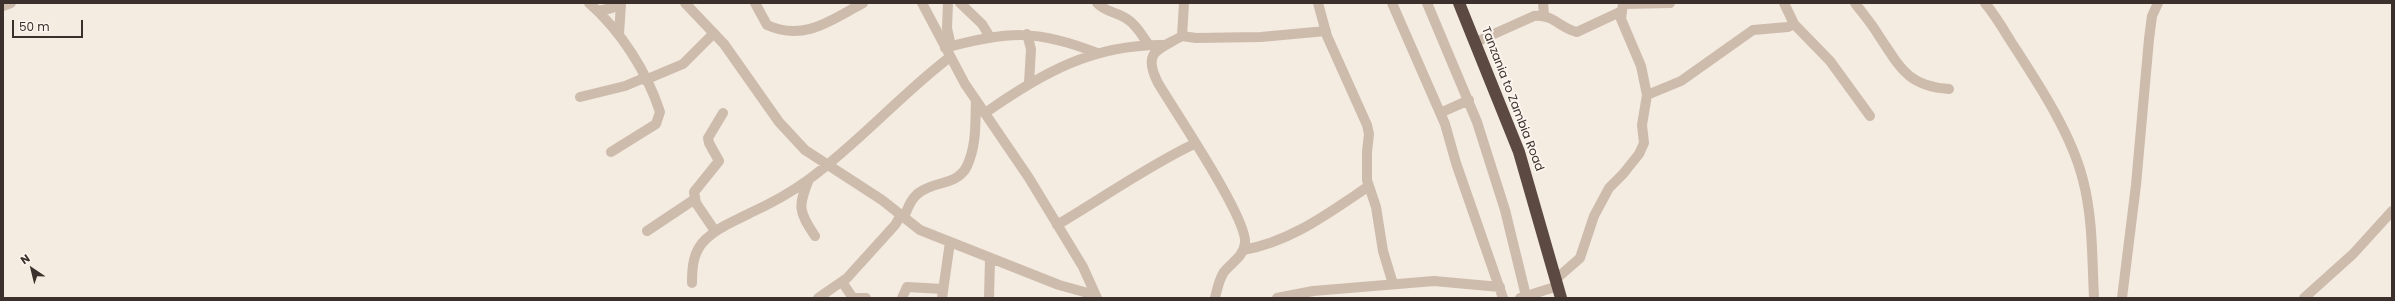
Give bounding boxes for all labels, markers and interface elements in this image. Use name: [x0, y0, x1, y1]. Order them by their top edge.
scale bar: [14, 12, 85, 38]
text: 50 m: [19, 18, 50, 35]
street label: Tanzania to Zambia Road: [1478, 25, 1546, 173]
north arrow: [12, 249, 52, 289]
text: N: [17, 250, 33, 268]

